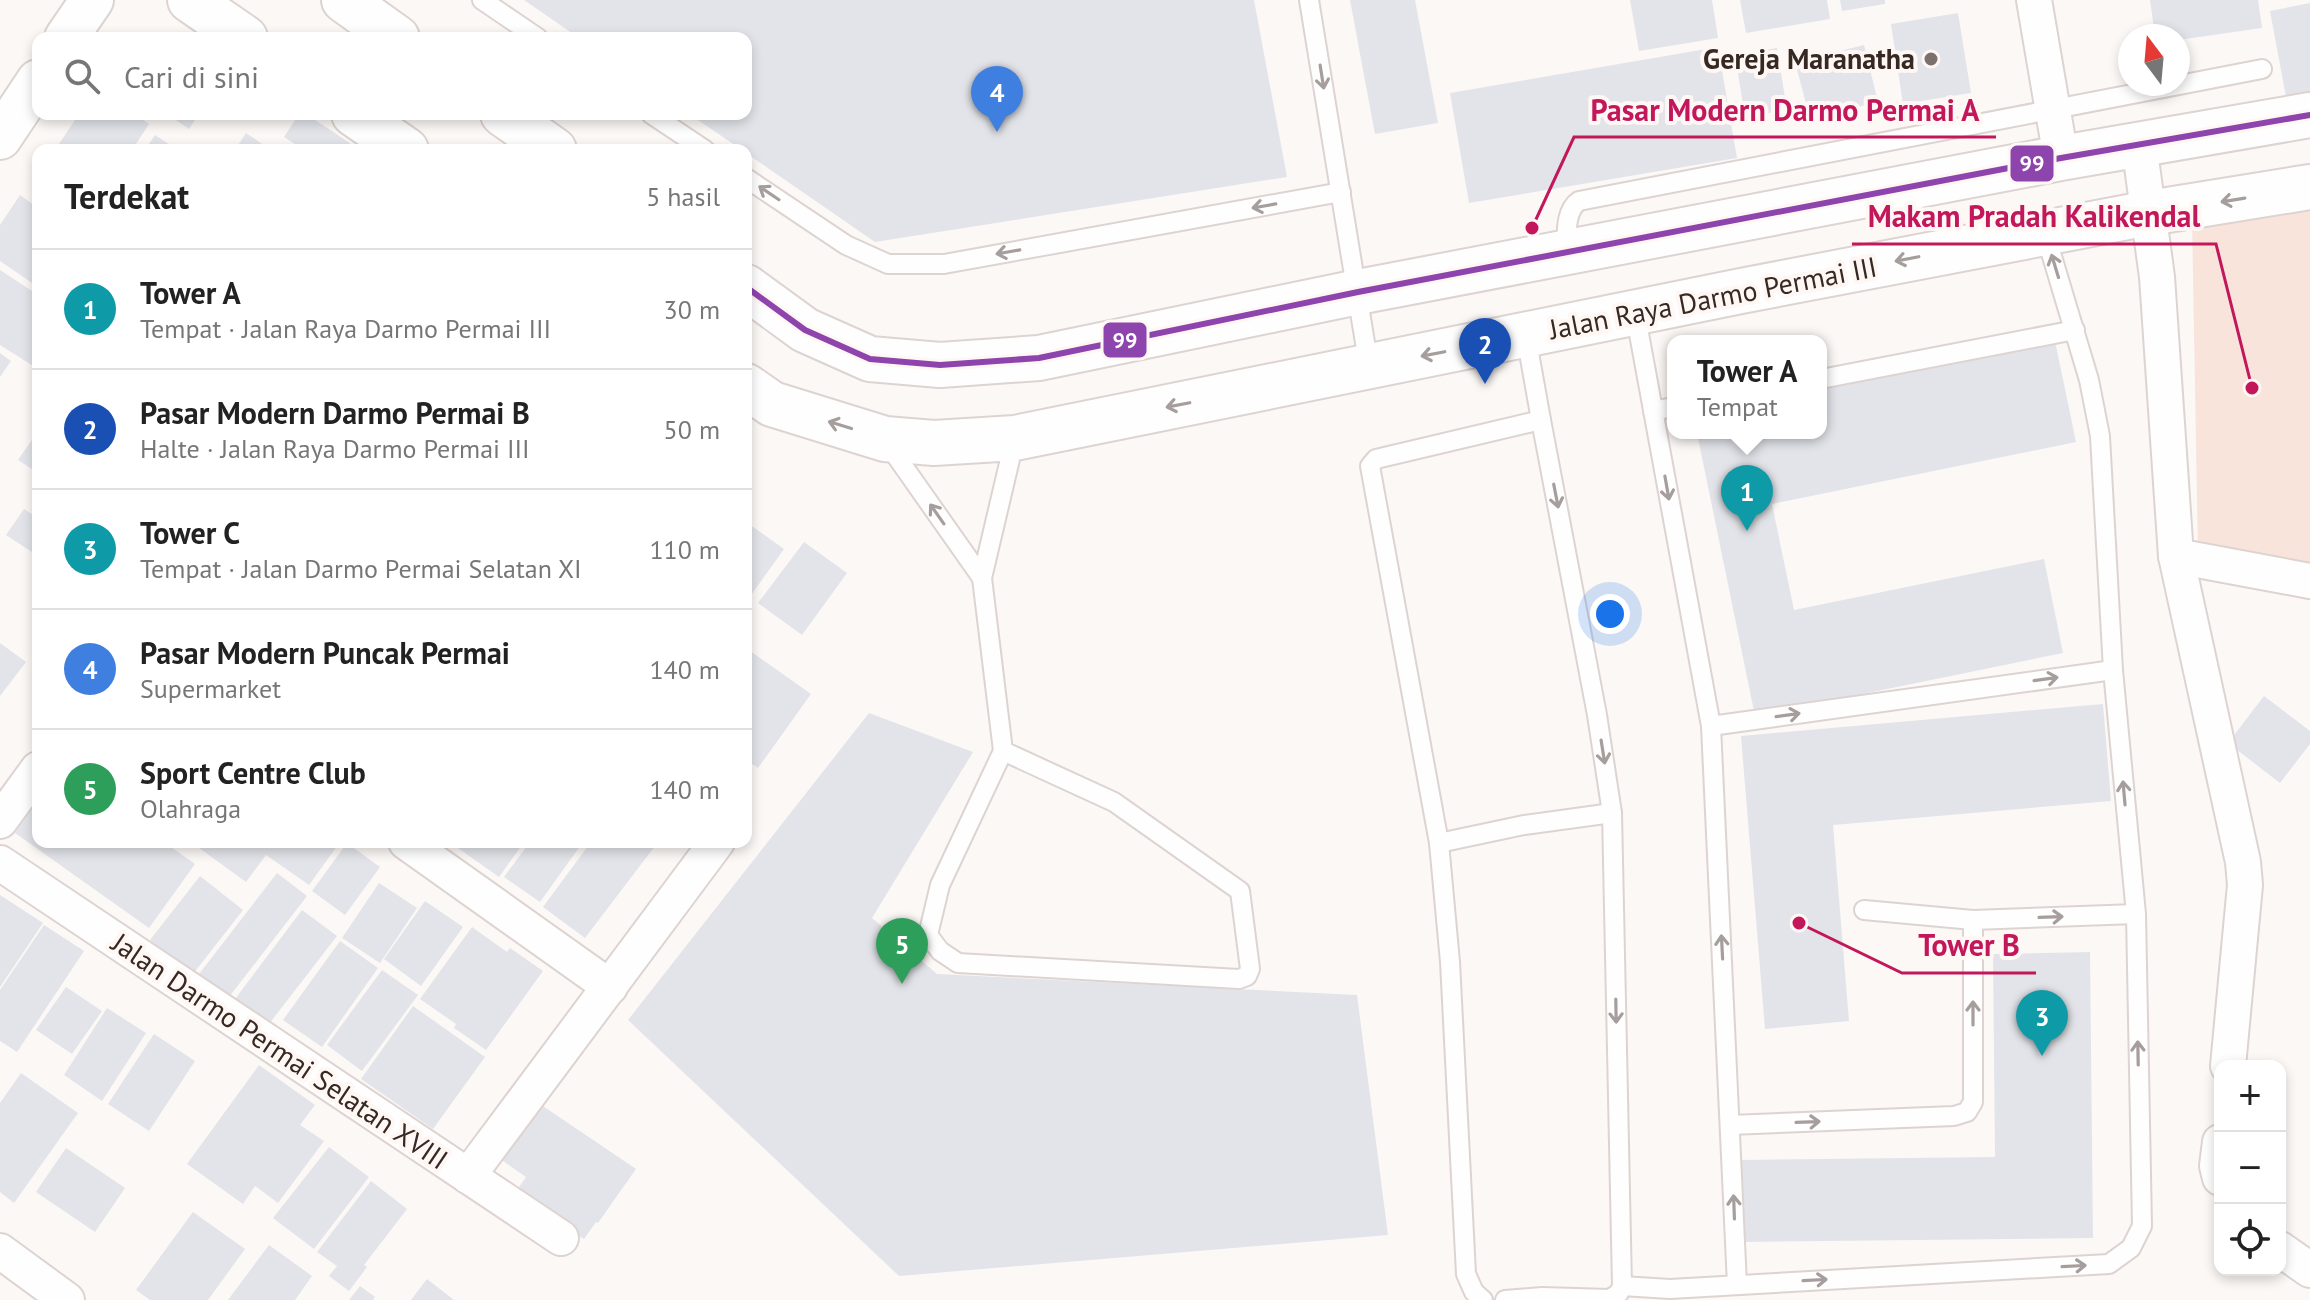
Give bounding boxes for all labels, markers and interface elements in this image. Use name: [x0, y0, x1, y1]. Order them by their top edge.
north arrow: [2118, 24, 2190, 96]
search box: [32, 32, 752, 120]
place label: Gereja Maranatha: [1703, 40, 1915, 77]
marker: Gereja Maranatha: [1922, 50, 1940, 68]
icon: search: [60, 54, 104, 98]
text: Cari di sini: [124, 57, 259, 96]
one-way arrow: [1315, 64, 1330, 89]
pin: 4: [971, 66, 1023, 132]
callout: Pasar Modern Darmo Permai A: [1574, 83, 1996, 137]
text: Pasar Modern Darmo Permai A: [1591, 90, 1980, 129]
line badge: 99: [2009, 144, 2055, 183]
text: 99: [2020, 149, 2044, 177]
text: Terdekat: [64, 174, 189, 218]
text: 5 hasil: [646, 180, 720, 213]
one-way arrow: [758, 185, 781, 201]
callout: Makam Pradah Kalikendal: [1852, 190, 2216, 244]
one-way arrow: [2221, 193, 2246, 208]
text: Makam Pradah Kalikendal: [1868, 196, 2200, 235]
one-way arrow: [1252, 199, 1277, 214]
one-way arrow: [996, 246, 1021, 261]
street label: Jalan Raya Darmo Permai III: [1545, 248, 1880, 348]
one-way arrow: [1895, 253, 1921, 268]
one-way arrow: [2047, 254, 2062, 280]
text: Tower A: [140, 273, 241, 312]
text: 1: [83, 293, 97, 326]
text: 30 m: [664, 293, 720, 326]
text: Tempat · Jalan Raya Darmo Permai III: [140, 312, 551, 345]
pin: 2: [1459, 318, 1511, 384]
line badge: 99: [1102, 321, 1148, 359]
text: 99: [1113, 326, 1137, 354]
popup: [1667, 335, 1827, 439]
one-way arrow: [1421, 347, 1446, 362]
text: Tower A: [1697, 351, 1797, 390]
text: Tempat: [1697, 390, 1778, 423]
text: Pasar Modern Darmo Permai B: [140, 393, 530, 432]
one-way arrow: [1166, 398, 1191, 413]
text: 2: [83, 413, 97, 446]
text: 50 m: [664, 413, 720, 446]
one-way arrow: [827, 417, 853, 432]
text: Halte · Jalan Raya Darmo Permai III: [140, 432, 530, 465]
pin: 1: [1721, 465, 1773, 531]
one-way arrow: [1661, 475, 1676, 500]
one-way arrow: [1549, 483, 1564, 509]
one-way arrow: [929, 504, 945, 526]
text: Tower C: [140, 513, 240, 552]
text: 3: [83, 533, 97, 566]
text: 110 m: [649, 533, 720, 566]
text: Tempat · Jalan Darmo Permai Selatan XI: [140, 552, 582, 585]
your location: [1590, 594, 1630, 634]
text: Pasar Modern Puncak Permai: [140, 633, 510, 672]
text: 4: [83, 653, 97, 686]
text: 140 m: [649, 653, 720, 686]
one-way arrow: [2033, 671, 2058, 686]
text: Supermarket: [140, 672, 281, 705]
one-way arrow: [1775, 707, 1800, 722]
one-way arrow: [1596, 739, 1611, 764]
text: Sport Centre Club: [140, 753, 366, 792]
text: 5: [83, 773, 97, 806]
text: 140 m: [649, 773, 720, 806]
one-way arrow: [2117, 780, 2132, 807]
text: Olahraga: [140, 792, 241, 825]
one-way arrow: [2037, 909, 2064, 924]
pin: 5: [876, 918, 928, 984]
callout: Tower B: [1902, 919, 2036, 973]
street label: Jalan Darmo Permai Selatan XVIII: [104, 923, 456, 1177]
text: Tower B: [1918, 925, 2020, 964]
one-way arrow: [1714, 934, 1729, 961]
pin: 3: [2016, 990, 2068, 1056]
one-way arrow: [1609, 997, 1624, 1024]
one-way arrow: [1965, 1000, 1981, 1027]
one-way arrow: [2130, 1040, 2146, 1067]
map controls: [2214, 1060, 2286, 1276]
button: +: [2214, 1060, 2286, 1132]
one-way arrow: [1794, 1114, 1821, 1129]
button: −: [2214, 1132, 2286, 1204]
one-way arrow: [1726, 1194, 1741, 1221]
button: locate: [2214, 1204, 2286, 1276]
one-way arrow: [2060, 1258, 2087, 1273]
one-way arrow: [1801, 1273, 1828, 1288]

